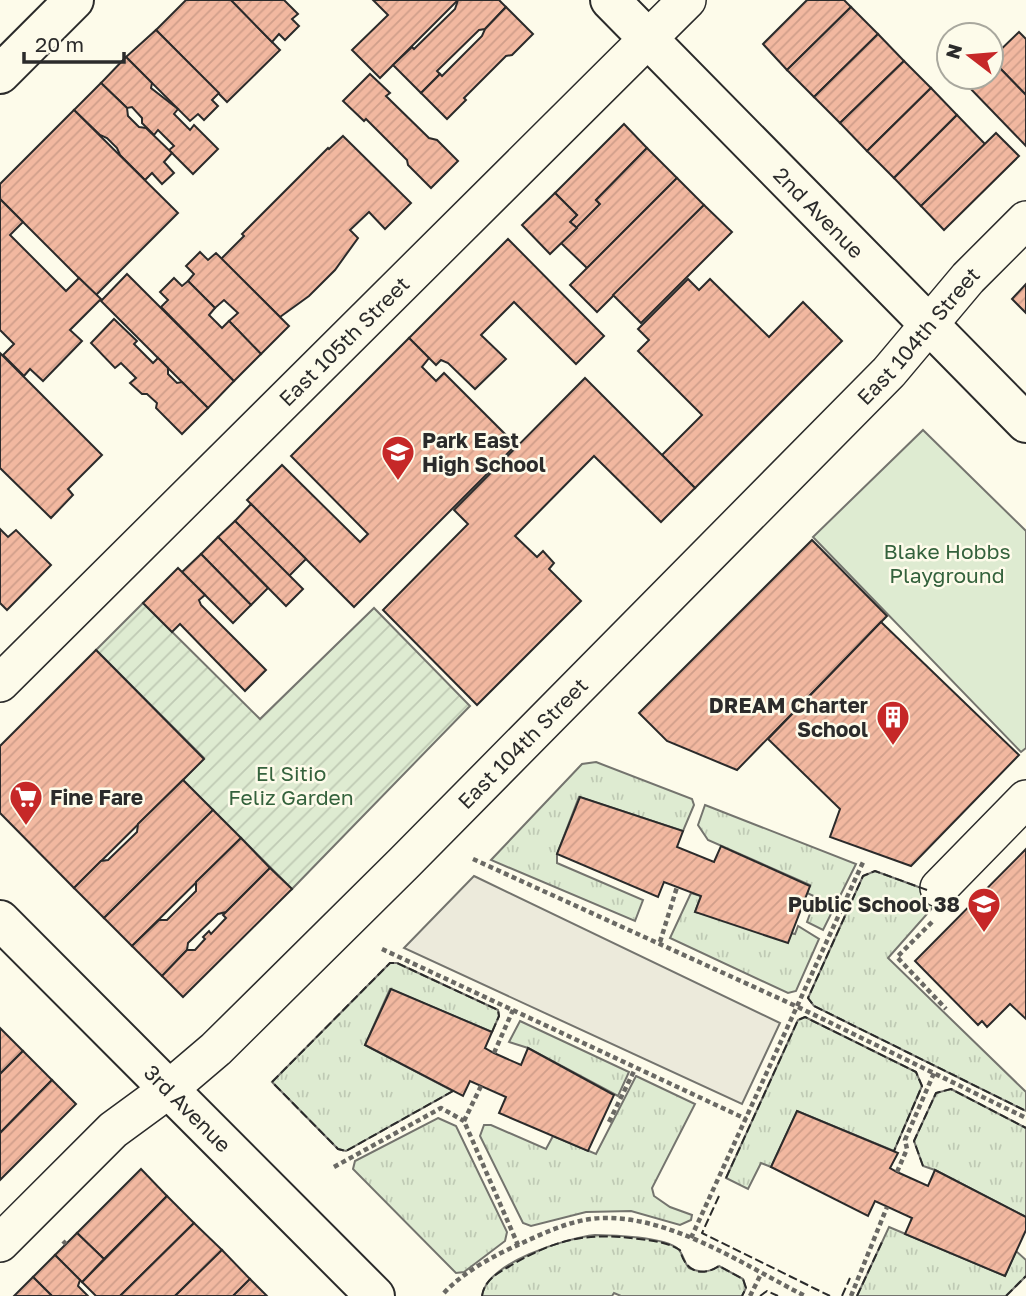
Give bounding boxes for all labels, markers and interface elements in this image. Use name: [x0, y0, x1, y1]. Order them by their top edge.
scale bar: [24, 21, 124, 65]
north arrow: [935, 21, 1005, 91]
text: 20 m: [35, 31, 84, 57]
text: N: [940, 41, 966, 61]
street label: 2nd Avenue: [769, 161, 869, 263]
street label: East 104th Street: [851, 261, 985, 410]
street label: East 105th Street: [273, 271, 415, 411]
place label: Park East High School: [422, 427, 546, 477]
school or university icon: Park East High School: [379, 433, 417, 482]
park label: Blake Hobbs Playground: [883, 538, 1011, 588]
street label: East 104th Street: [452, 672, 593, 814]
place label: DREAM Charter School: [709, 692, 868, 742]
building icon: DREAM Charter School: [874, 698, 912, 747]
park label: El Sitio Feliz Garden: [228, 760, 354, 810]
supermarket icon: Fine Fare: [7, 778, 45, 827]
place label: Fine Fare: [50, 784, 143, 810]
school or university icon: Public School 38: [965, 885, 1003, 934]
place label: Public School 38: [788, 891, 960, 917]
street label: 3rd Avenue: [139, 1059, 237, 1157]

